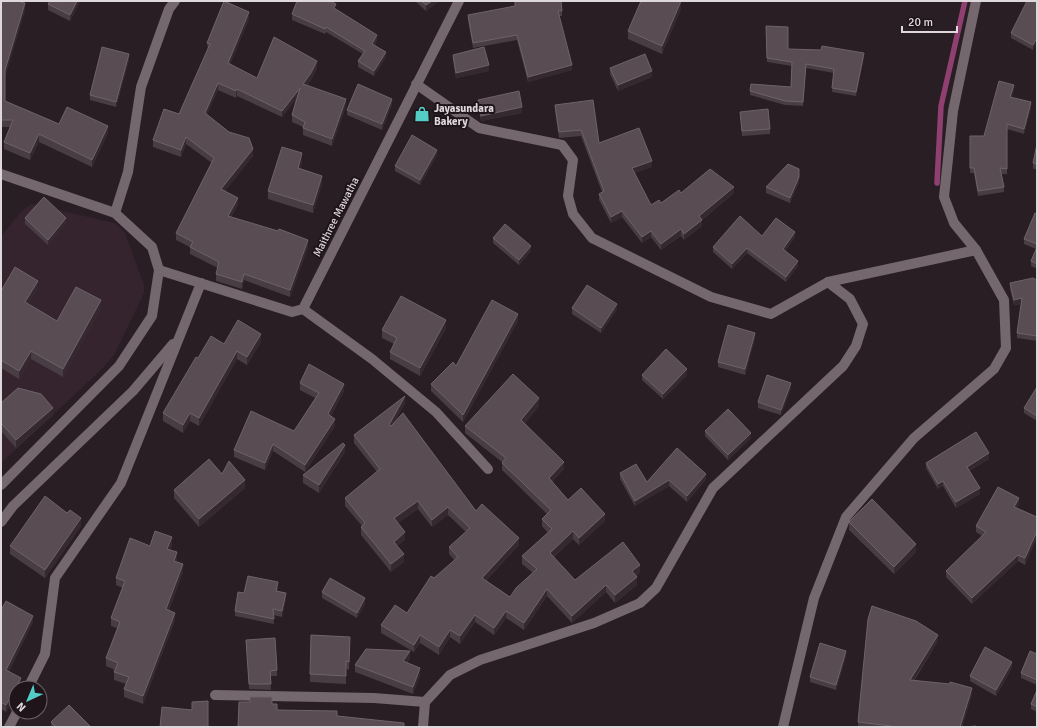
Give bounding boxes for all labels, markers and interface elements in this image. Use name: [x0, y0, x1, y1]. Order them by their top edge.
scale bar: [902, 8, 957, 34]
text: 20 m: [908, 15, 933, 30]
place label: Jayasundara Bakery: [434, 102, 494, 128]
shop icon: Jayasundara Bakery: [413, 105, 431, 123]
street label: Maithree Mawatha: [310, 175, 362, 259]
north arrow: [8, 680, 48, 720]
text: N: [14, 699, 29, 714]

